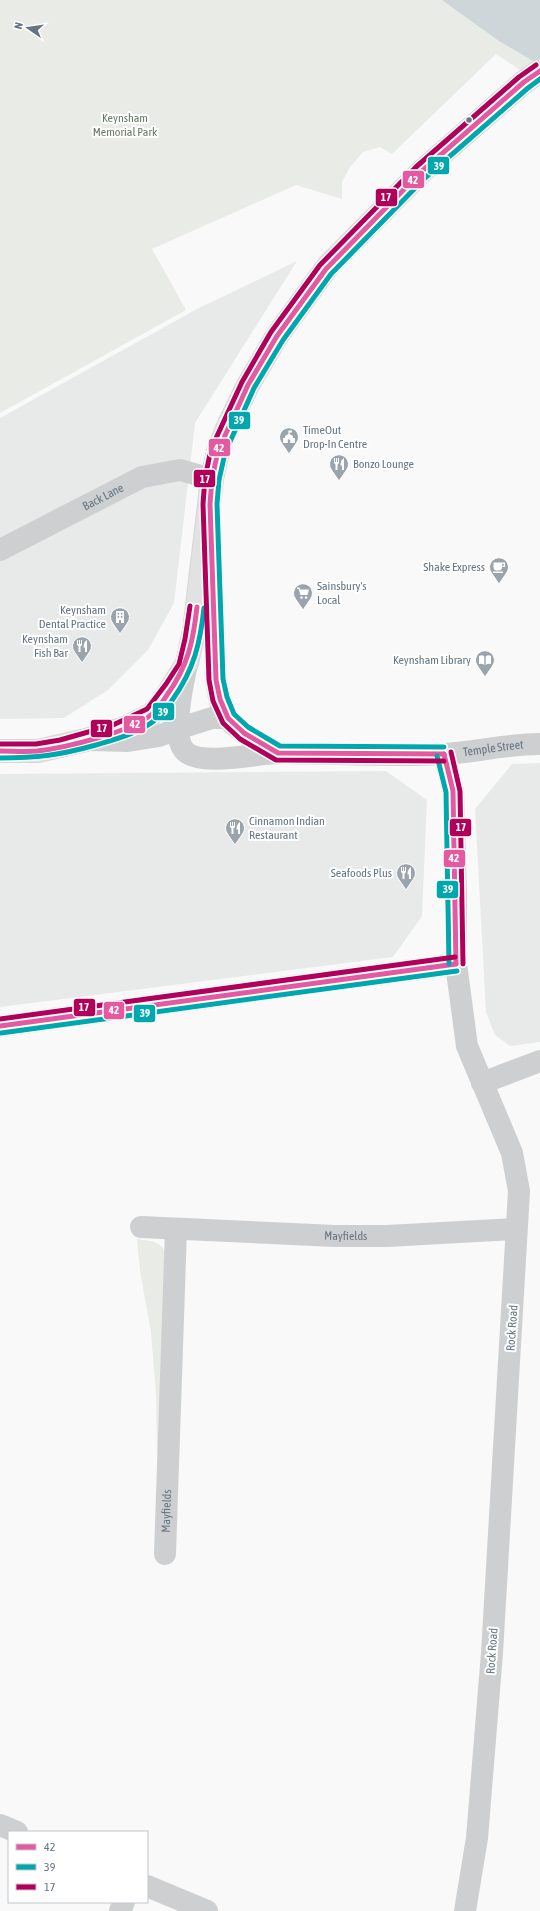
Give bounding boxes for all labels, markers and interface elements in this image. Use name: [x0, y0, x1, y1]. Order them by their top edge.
north arrow: [8, 8, 48, 48]
text: N: [12, 21, 25, 30]
park label: Keynsham Memorial Park: [93, 111, 158, 139]
unlabelled marker: [464, 115, 474, 125]
line badge: 39: [427, 156, 450, 175]
text: 39: [434, 160, 444, 172]
line badge: 42: [402, 170, 425, 189]
text: 42: [407, 174, 418, 186]
line badge: 17: [375, 188, 398, 207]
text: 17: [381, 191, 391, 203]
line badge: 39: [228, 411, 251, 430]
text: 39: [234, 414, 244, 426]
place label: TimeOut Drop-In Centre: [303, 423, 367, 451]
public building icon: TimeOut Drop-In Centre: [278, 426, 300, 454]
line badge: 42: [208, 438, 231, 457]
text: 42: [213, 442, 224, 454]
restaurant icon: Bonzo Lounge: [328, 453, 350, 481]
place label: Bonzo Lounge: [353, 457, 414, 471]
line badge: 17: [193, 469, 216, 488]
text: 17: [200, 473, 210, 485]
street label: Back Lane: [80, 481, 126, 513]
cafe icon: Shake Express: [488, 556, 510, 584]
place label: Shake Express: [423, 560, 485, 574]
place label: Sainsbury's Local: [317, 579, 367, 607]
supermarket icon: Sainsbury's Local: [292, 582, 314, 610]
place label: Keynsham Dental Practice: [39, 603, 106, 631]
building icon: Keynsham Dental Practice: [109, 606, 131, 634]
place label: Keynsham Fish Bar: [22, 632, 68, 660]
restaurant icon: Keynsham Fish Bar: [71, 635, 93, 663]
library icon: Keynsham Library: [474, 649, 496, 677]
place label: Keynsham Library: [393, 653, 471, 667]
line badge: 39: [152, 702, 175, 721]
text: 39: [158, 706, 168, 718]
line badge: 42: [123, 715, 146, 734]
text: 42: [129, 718, 140, 730]
line badge: 17: [90, 719, 113, 738]
text: 17: [97, 722, 107, 734]
street label: Temple Street: [462, 738, 524, 759]
place label: Cinnamon Indian Restaurant: [249, 814, 325, 842]
restaurant icon: Cinnamon Indian Restaurant: [224, 817, 246, 845]
line badge: 17: [449, 818, 472, 837]
text: 17: [456, 821, 466, 833]
line badge: 42: [443, 849, 466, 868]
text: 42: [448, 852, 459, 864]
restaurant icon: Seafoods Plus: [395, 862, 417, 890]
place label: Seafoods Plus: [331, 866, 392, 880]
line badge: 39: [436, 880, 459, 899]
text: 39: [443, 883, 453, 895]
line badge: 17: [73, 998, 96, 1017]
text: 17: [79, 1001, 89, 1013]
line badge: 42: [103, 1001, 125, 1020]
text: 42: [108, 1004, 119, 1016]
line badge: 39: [133, 1004, 156, 1023]
text: 39: [140, 1007, 150, 1019]
street label: Mayfields: [324, 1229, 367, 1243]
street label: Rock Road: [503, 1305, 521, 1351]
street label: Mayfields: [159, 1489, 174, 1533]
street label: Rock Road: [483, 1628, 501, 1674]
legend: [8, 1831, 148, 1903]
text: 42: [44, 1840, 55, 1854]
text: 39: [44, 1860, 56, 1874]
text: 17: [44, 1880, 56, 1894]

